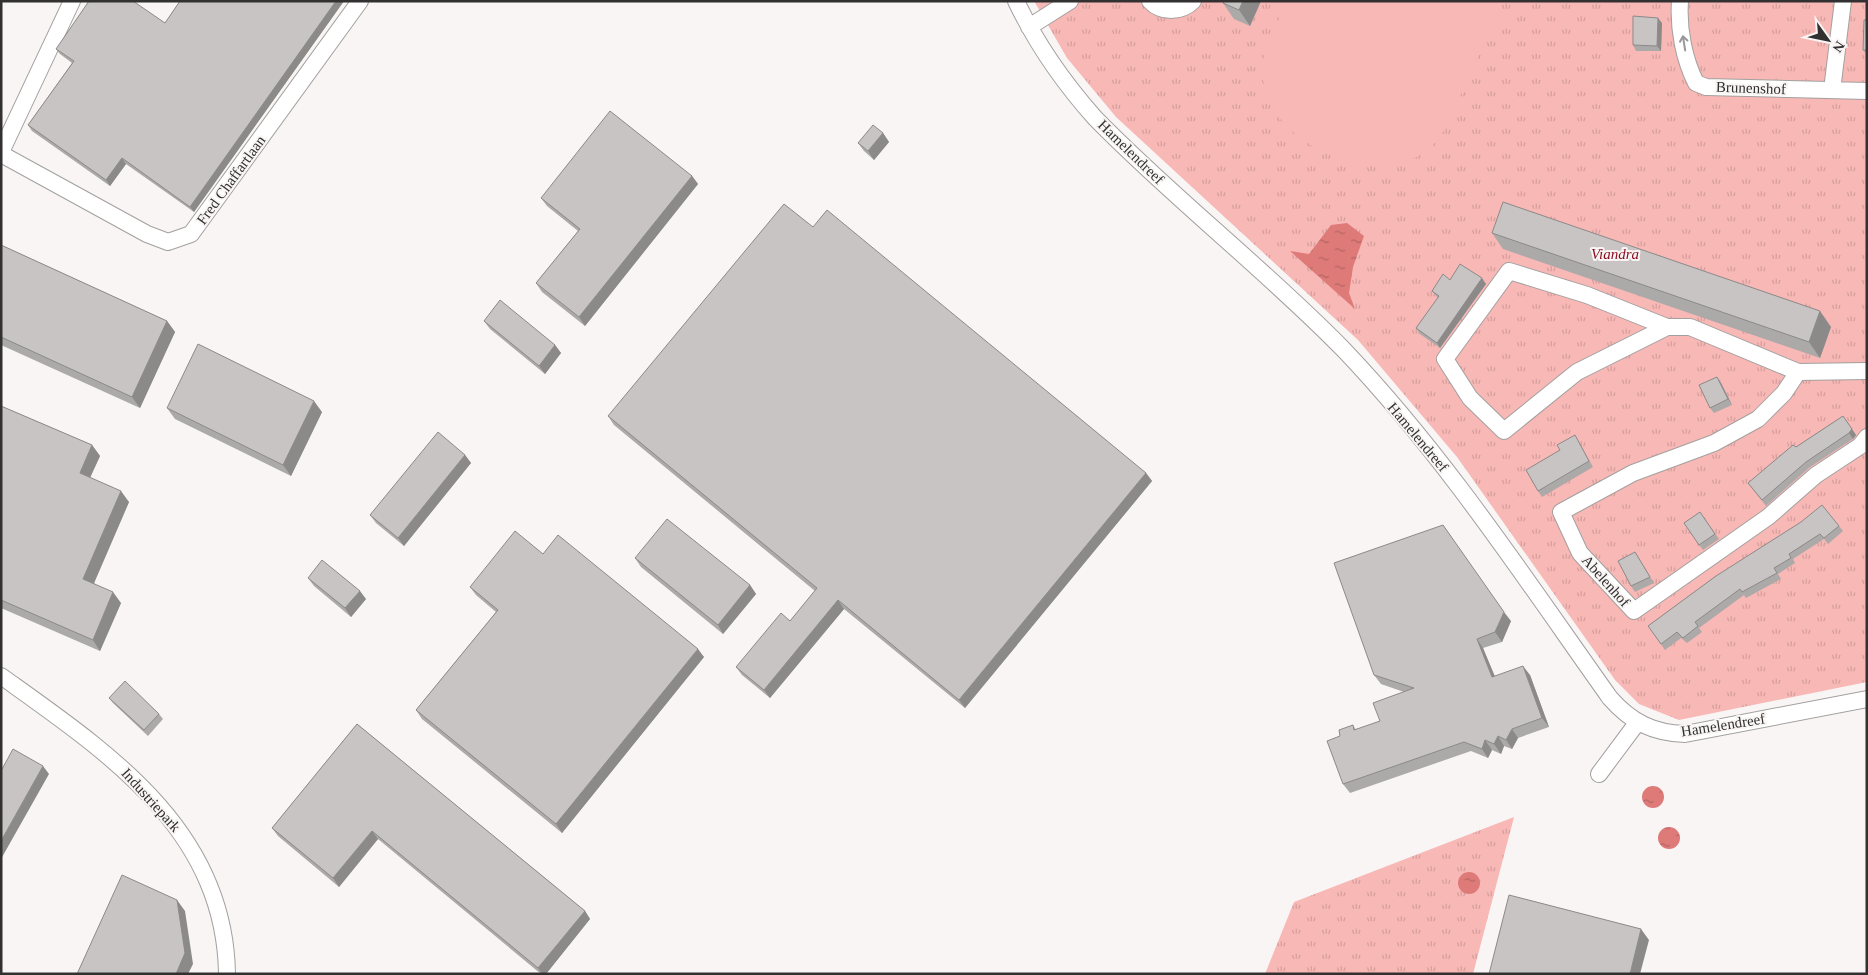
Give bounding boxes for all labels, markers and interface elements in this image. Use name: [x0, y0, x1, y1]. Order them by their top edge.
north arrow: [1803, 15, 1853, 65]
one-way arrow: [1678, 36, 1688, 52]
text: N: [1829, 38, 1848, 55]
street label: Brunenshof: [1716, 79, 1786, 97]
street label: Hamelendreef: [1095, 117, 1167, 187]
street label: Fred Chaffartlaan: [193, 132, 269, 228]
park label: Viandra: [1591, 246, 1639, 262]
street label: Hamelendreef: [1385, 399, 1451, 475]
street label: Abelenhof: [1579, 552, 1633, 610]
street label: Hamelendreef: [1680, 710, 1766, 740]
street label: Industriepark: [118, 765, 184, 835]

